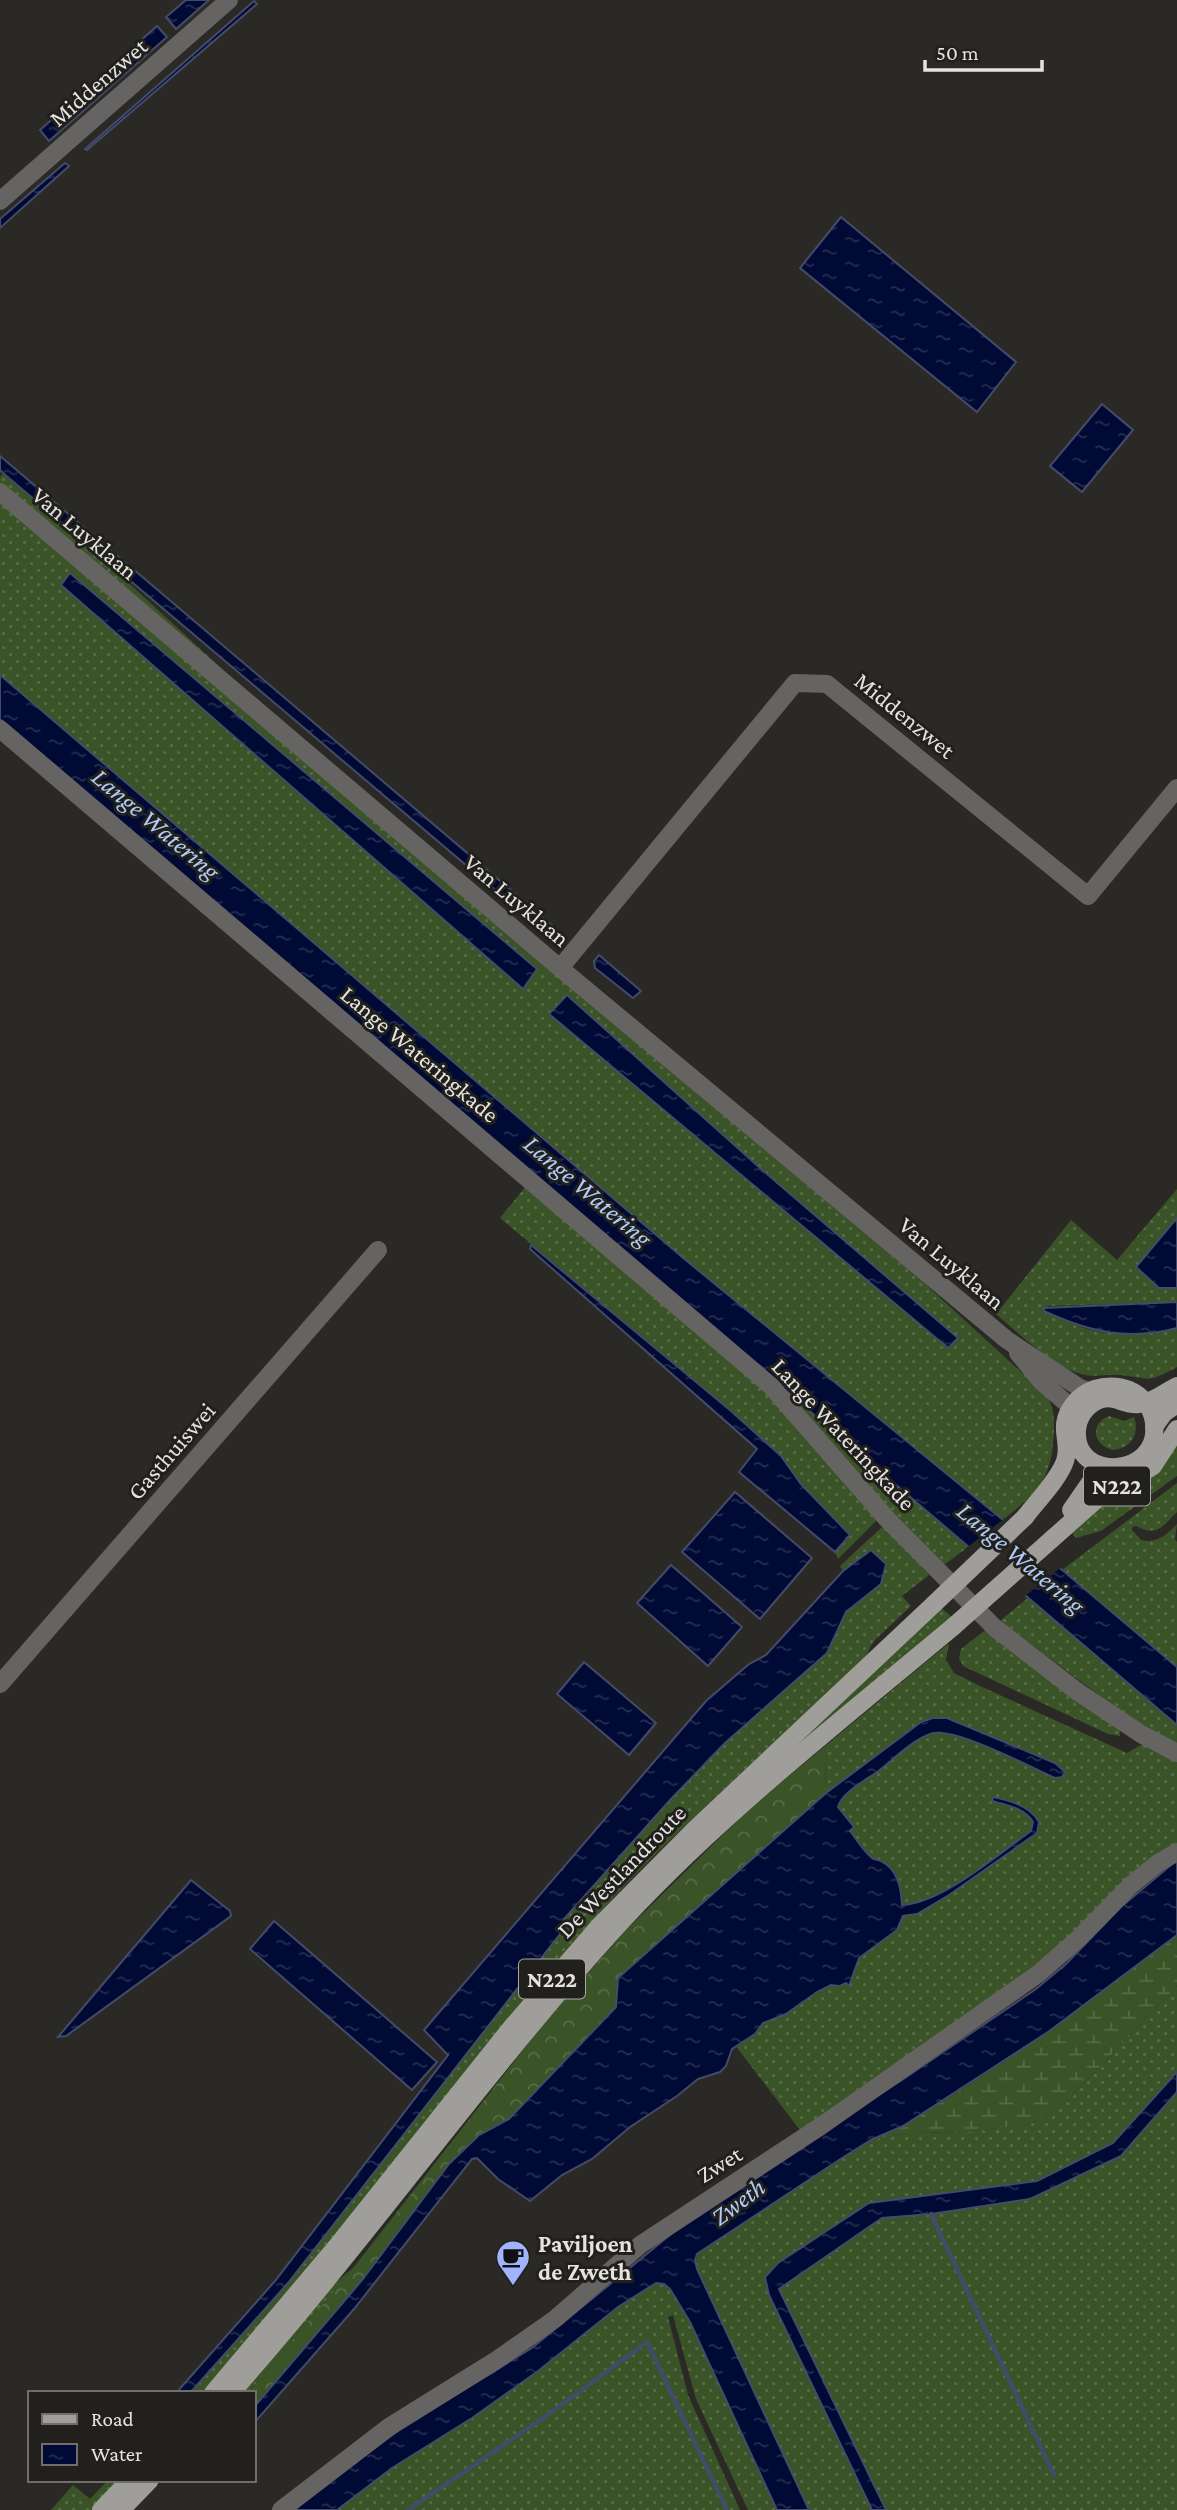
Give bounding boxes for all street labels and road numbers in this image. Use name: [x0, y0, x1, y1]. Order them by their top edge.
street label: Middenzwet: [44, 31, 153, 132]
street label: Van Luyklaan: [27, 481, 143, 585]
street label: Middenzwet: [850, 666, 961, 764]
street label: Van Luyklaan: [459, 848, 575, 952]
street label: Lange Wateringkade: [336, 980, 504, 1128]
street label: Van Luyklaan: [894, 1211, 1010, 1315]
street label: Lange Wateringkade: [767, 1352, 921, 1516]
street label: Gasthuiswei: [122, 1397, 220, 1505]
road number: N222: [1084, 1466, 1150, 1506]
street label: De Westlandroute: [551, 1799, 691, 1943]
road number: N222: [519, 1960, 585, 1998]
street label: Zwet: [691, 2139, 747, 2188]

